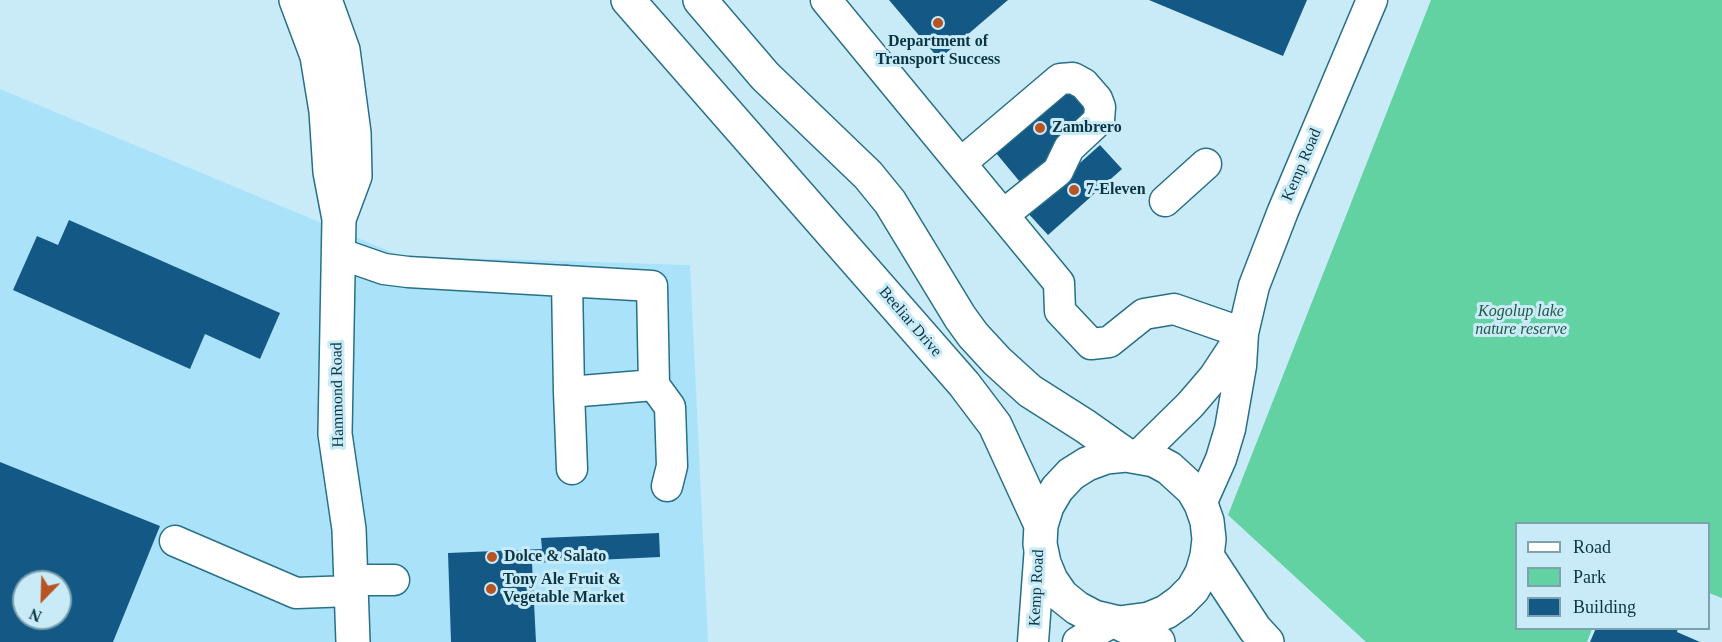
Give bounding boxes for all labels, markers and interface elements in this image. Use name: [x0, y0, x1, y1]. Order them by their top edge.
marker: Department of Transport Success: [931, 16, 945, 30]
place label: Department of Transport Success: [876, 32, 1000, 70]
place label: Zambrero: [1052, 118, 1122, 138]
marker: Zambrero: [1033, 121, 1047, 135]
street label: Kemp Road: [1278, 126, 1326, 204]
place label: 7-Eleven: [1086, 180, 1146, 200]
marker: 7-Eleven: [1067, 183, 1081, 197]
street label: Beeliar Drive: [874, 283, 946, 361]
park label: Kogolup lake nature reserve: [1475, 302, 1567, 340]
street label: Hammond Road: [327, 342, 349, 448]
legend: [1515, 522, 1710, 630]
text: Road: [1573, 537, 1611, 557]
place label: Dolce & Salato: [504, 547, 606, 567]
street label: Kemp Road: [1025, 549, 1049, 627]
marker: Dolce & Salato: [485, 550, 499, 564]
text: Park: [1573, 567, 1606, 587]
north arrow: [12, 570, 72, 630]
place label: Tony Ale Fruit & Vegetable Market: [503, 570, 625, 608]
marker: Tony Ale Fruit & Vegetable Market: [484, 582, 498, 596]
text: Building: [1573, 597, 1636, 617]
text: N: [27, 605, 44, 625]

